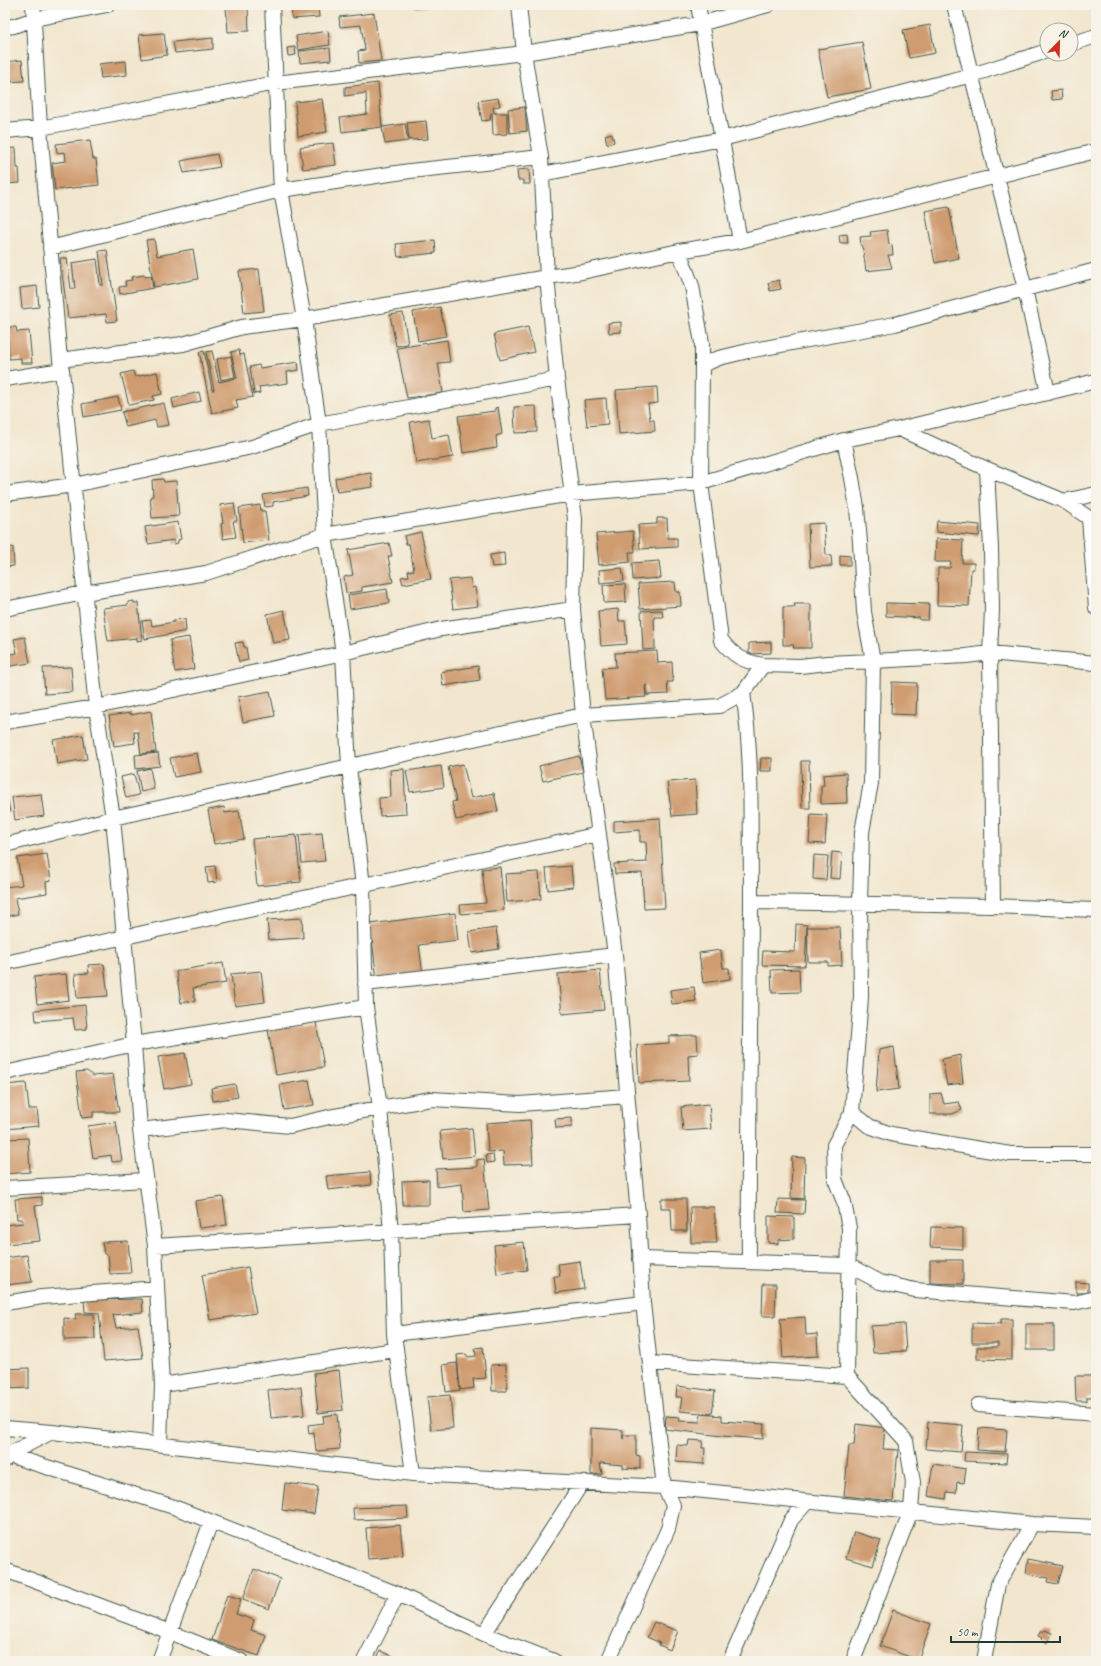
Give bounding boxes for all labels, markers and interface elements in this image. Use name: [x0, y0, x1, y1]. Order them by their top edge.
north arrow: [1039, 22, 1079, 62]
text: N: [1057, 25, 1071, 41]
scale bar: [951, 1618, 1060, 1644]
text: 50 m: [957, 1624, 979, 1640]

